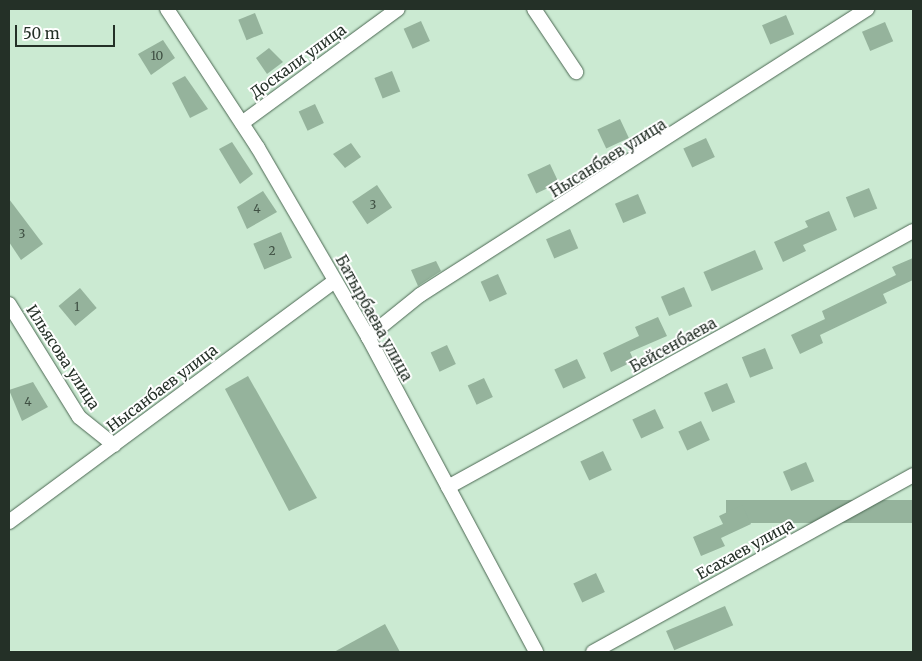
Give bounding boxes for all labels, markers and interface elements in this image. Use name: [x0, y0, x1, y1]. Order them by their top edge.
scale bar: [18, 15, 118, 47]
street label: Доскали улица: [247, 20, 349, 102]
text: 50 m: [23, 24, 60, 43]
house number: 10: [151, 49, 163, 63]
street label: Нысанбаев улица: [547, 115, 669, 201]
house number: 3: [370, 198, 376, 212]
house number: 4: [253, 202, 261, 216]
house number: 3: [19, 227, 25, 241]
house number: 2: [268, 244, 276, 258]
street label: Батырбаева улица: [332, 252, 416, 384]
house number: 1: [74, 300, 80, 314]
street label: Ильясова улица: [22, 301, 104, 413]
street label: Бейсенбаева: [627, 314, 719, 376]
street label: Нысанбаев улица: [103, 341, 221, 435]
house number: 4: [24, 395, 32, 409]
street label: Есахаев улица: [693, 515, 797, 583]

